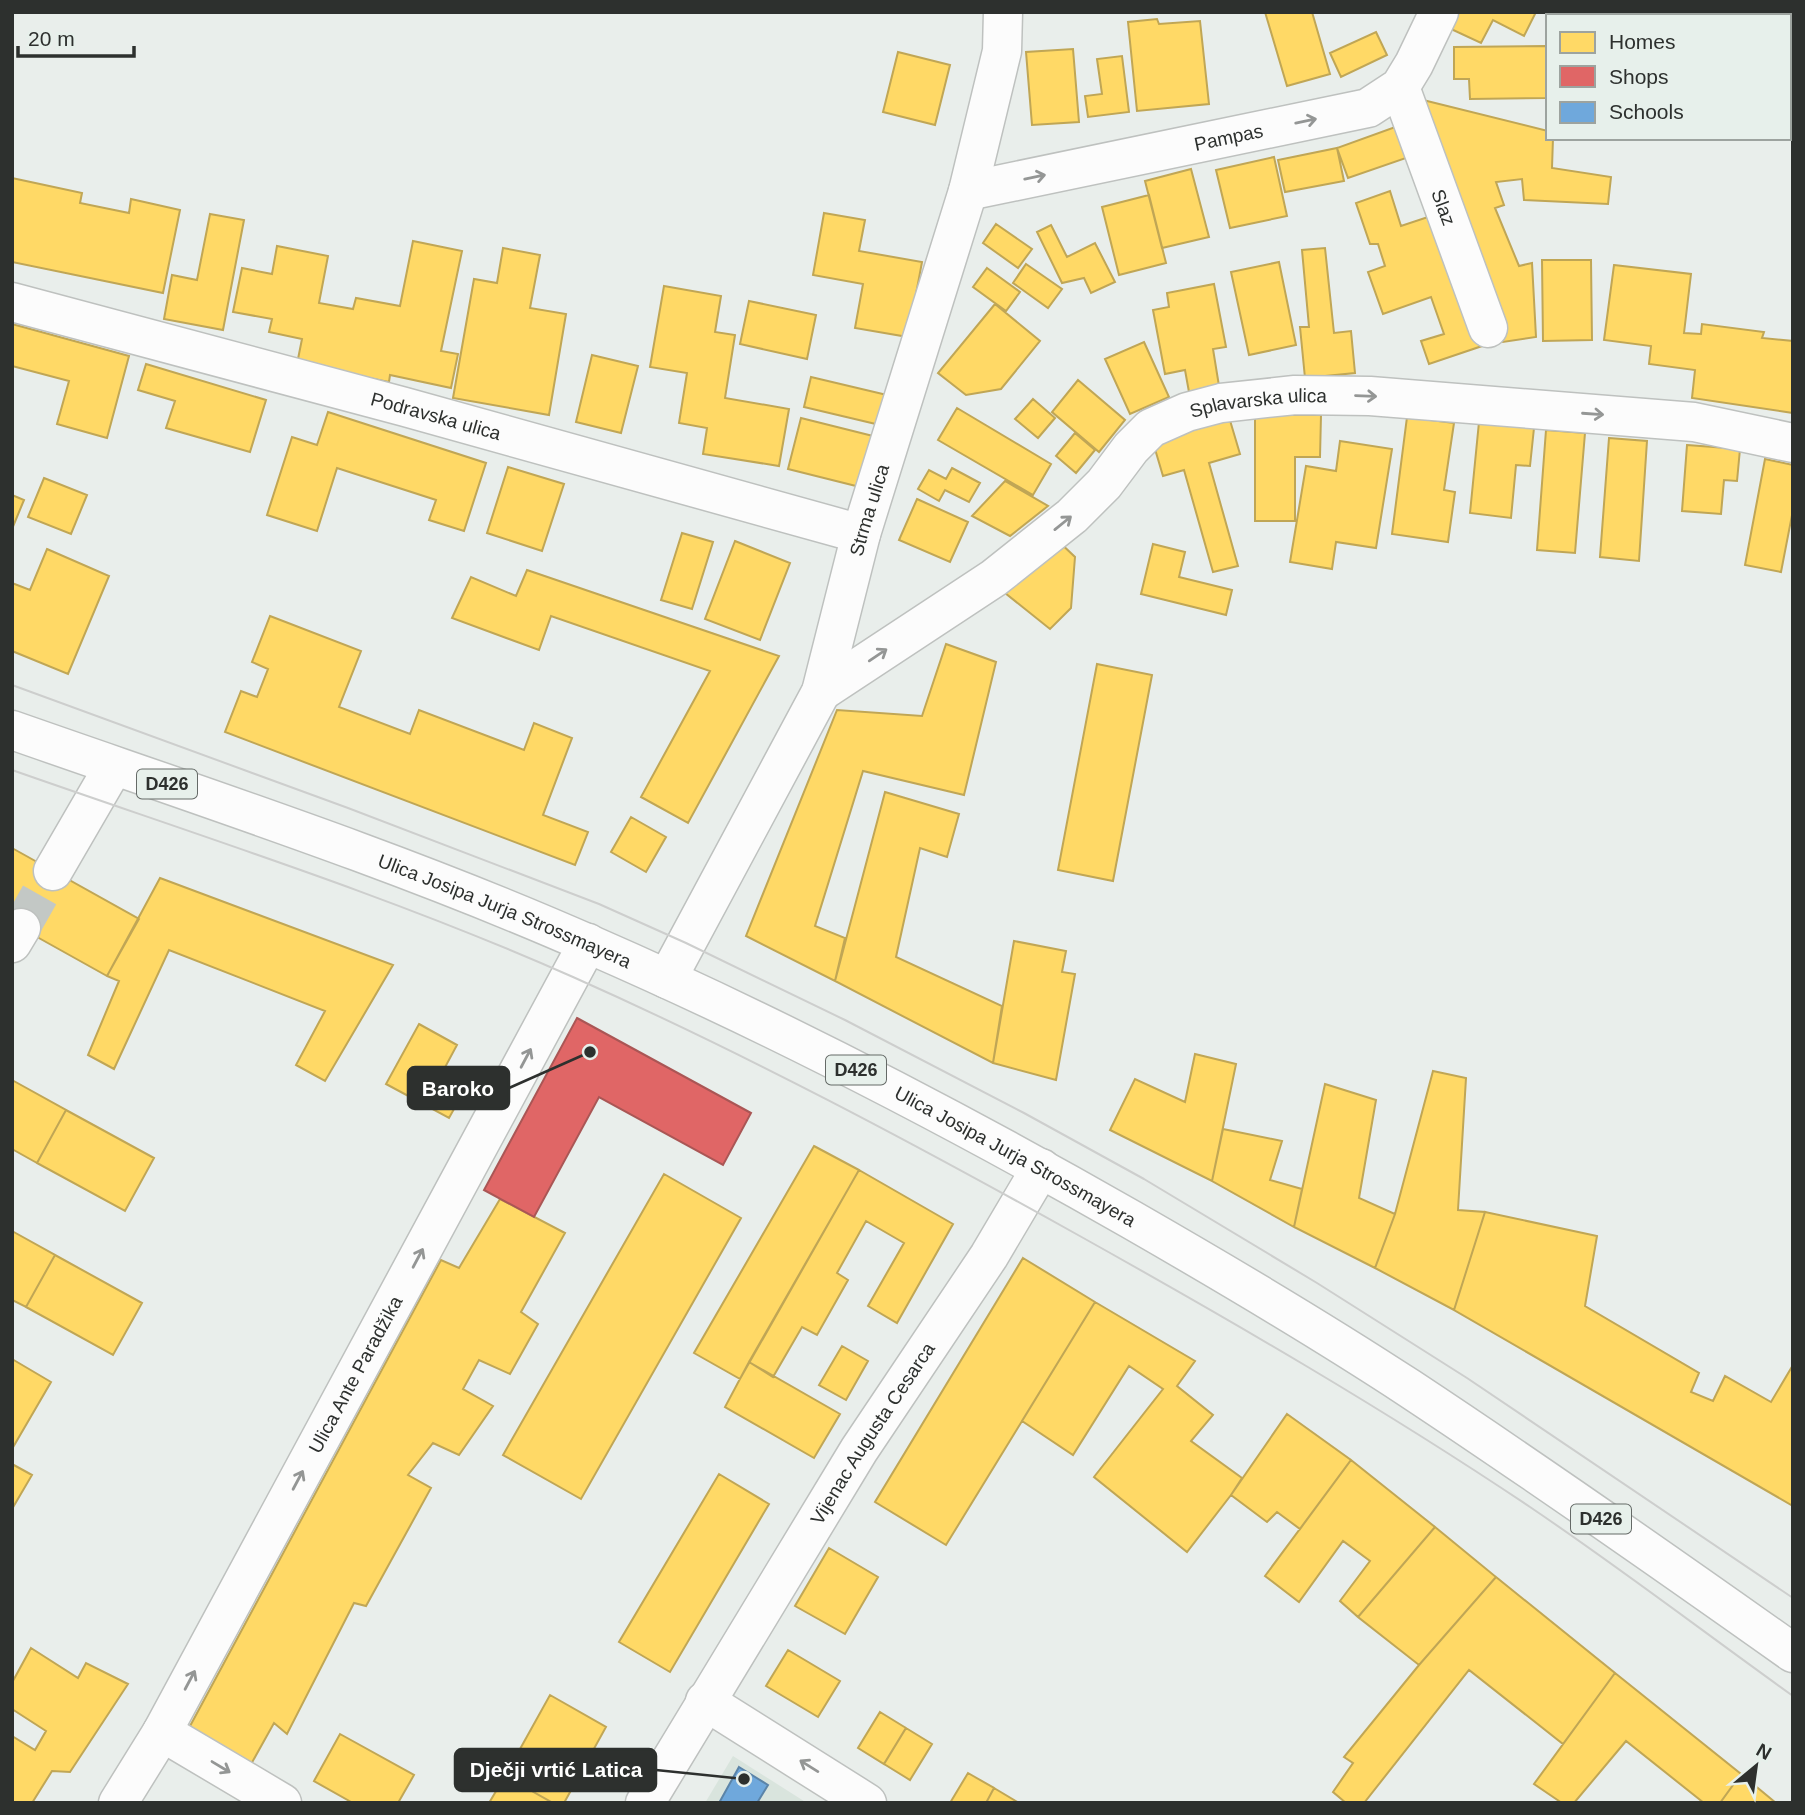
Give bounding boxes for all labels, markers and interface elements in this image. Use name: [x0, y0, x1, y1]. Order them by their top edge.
scale bar: [18, 14, 133, 58]
legend: [1546, 14, 1791, 140]
text: 20 m: [28, 27, 75, 50]
text: Homes: [1609, 30, 1676, 53]
text: Shops: [1609, 65, 1669, 88]
text: Schools: [1609, 100, 1684, 123]
one-way arrow: [1294, 113, 1317, 127]
street label: Pampas: [1192, 120, 1265, 155]
one-way arrow: [1023, 170, 1046, 184]
street label: Slaz: [1427, 186, 1460, 228]
street label: Splavarska ulica: [1187, 385, 1327, 422]
street label: Podravska ulica: [368, 388, 504, 444]
one-way arrow: [1355, 390, 1378, 403]
one-way arrow: [1581, 408, 1604, 421]
street label: Strma ulica: [846, 461, 893, 558]
one-way arrow: [1054, 515, 1072, 530]
one-way arrow: [868, 647, 887, 662]
road number: D426: [137, 770, 197, 798]
street label: Ulica Josipa Jurja Strossmayera: [375, 850, 635, 973]
one-way arrow: [519, 1048, 533, 1069]
road number: D426: [826, 1056, 886, 1084]
callout: Baroko: [408, 1067, 509, 1109]
text: Baroko: [422, 1077, 494, 1100]
street label: Ulica Josipa Jurja Strossmayera: [891, 1082, 1140, 1231]
one-way arrow: [411, 1249, 425, 1269]
street label: Ulica Ante Paradžika: [305, 1292, 407, 1457]
street label: Vijenac Augusta Cesarca: [806, 1338, 939, 1528]
one-way arrow: [292, 1470, 305, 1491]
road number: D426: [1571, 1504, 1631, 1534]
one-way arrow: [183, 1671, 197, 1691]
north arrow: [1721, 1731, 1791, 1801]
text: N: [1753, 1739, 1775, 1764]
callout: Dječji vrtić Latica: [455, 1749, 656, 1791]
text: Dječji vrtić Latica: [470, 1758, 643, 1781]
one-way arrow: [800, 1759, 820, 1773]
one-way arrow: [210, 1760, 230, 1774]

